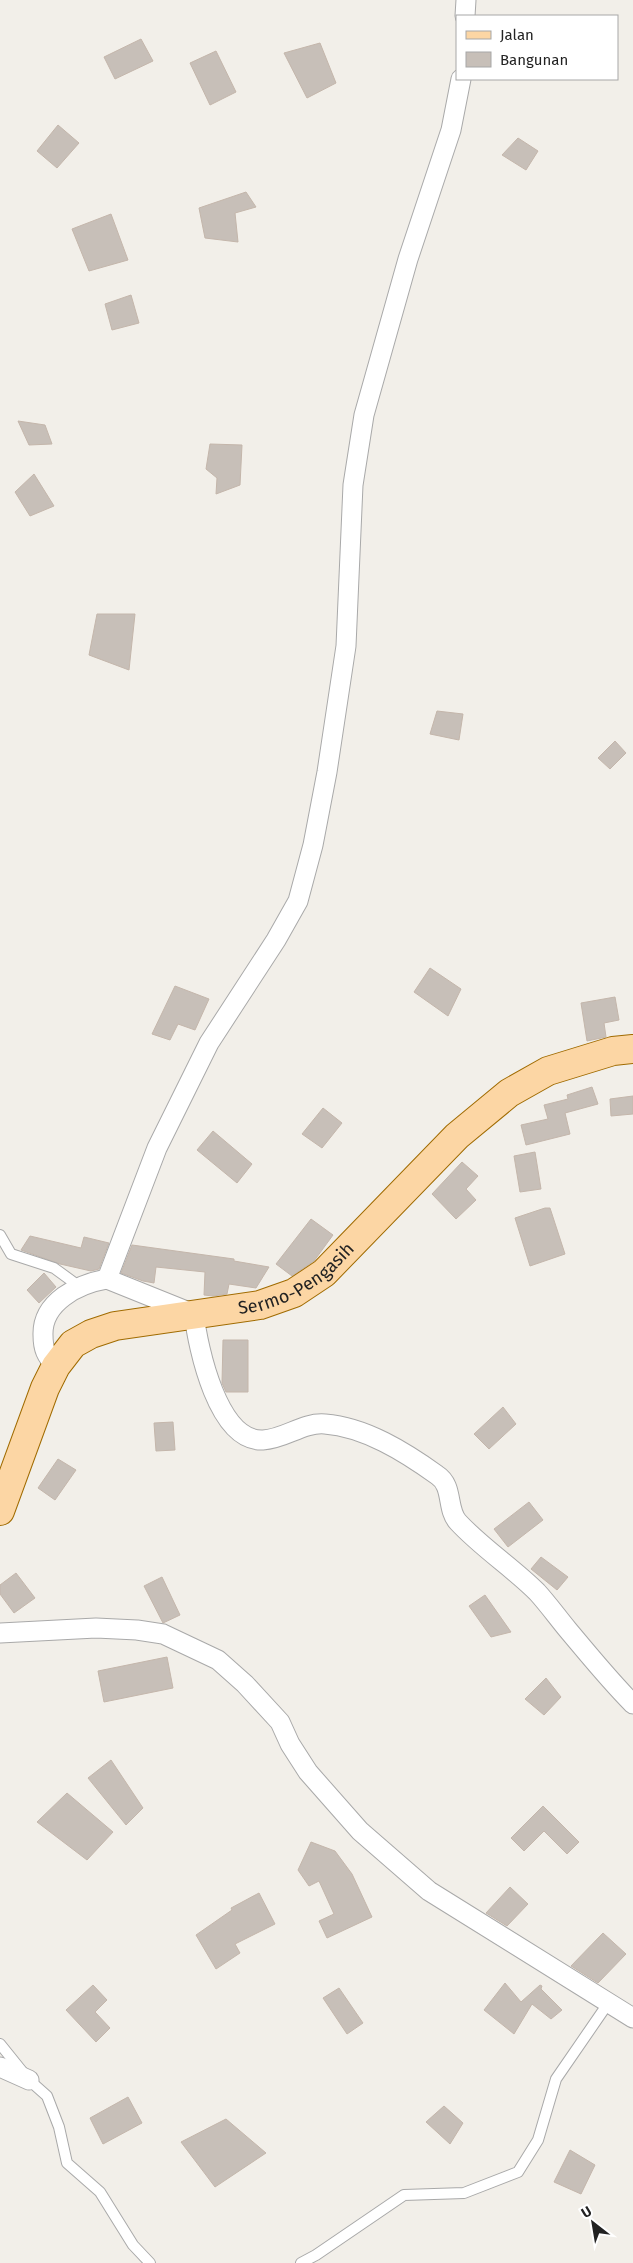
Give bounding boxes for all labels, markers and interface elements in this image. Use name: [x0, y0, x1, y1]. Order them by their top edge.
legend: [456, 15, 618, 80]
text: Jalan: [500, 26, 534, 44]
text: Bangunan: [500, 51, 568, 69]
street label: Sermo-Pengasih: [236, 1238, 359, 1319]
north arrow: [568, 2198, 618, 2248]
text: U: [578, 2203, 595, 2222]

